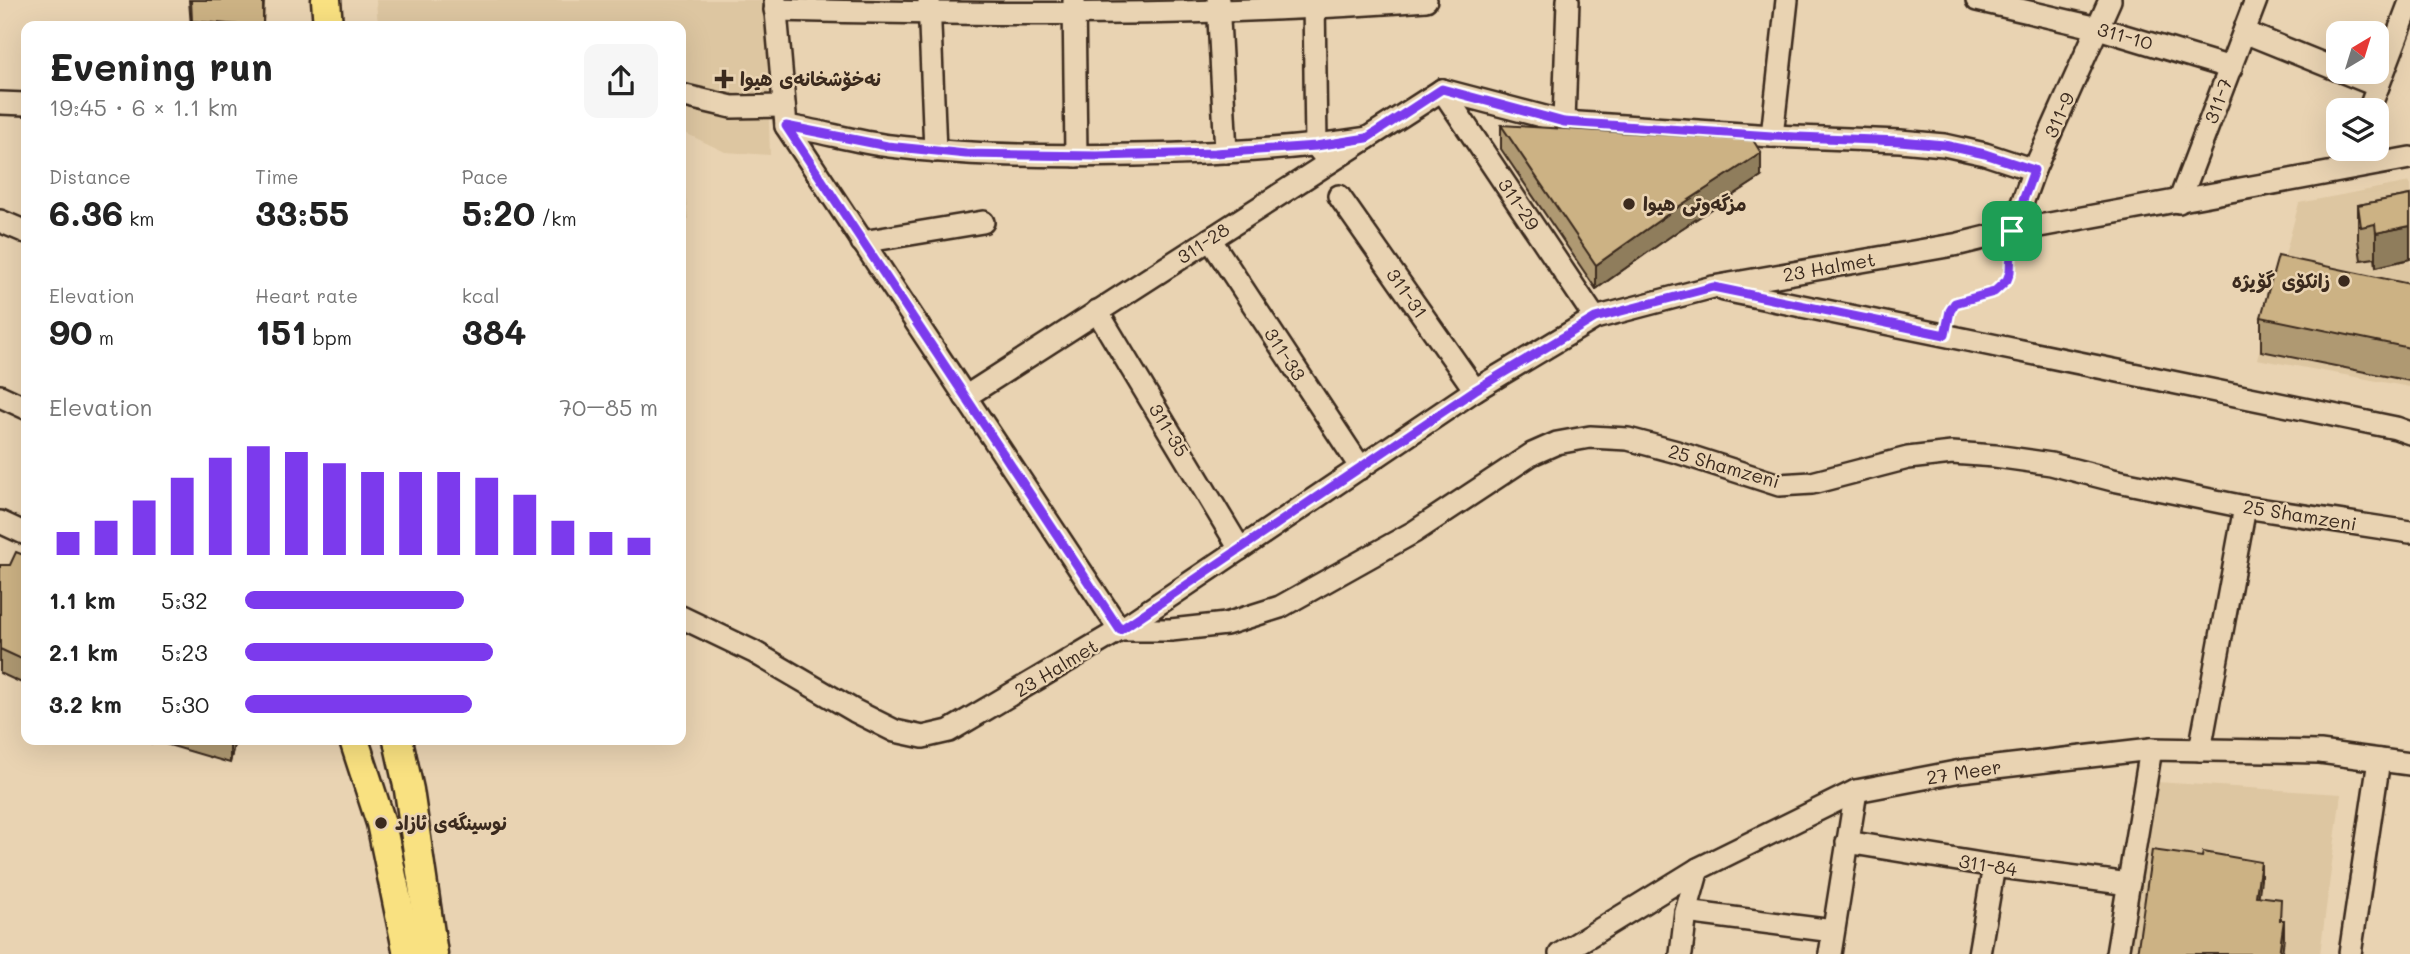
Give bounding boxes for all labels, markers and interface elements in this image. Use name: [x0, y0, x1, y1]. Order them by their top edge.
street label: 311-10: [2095, 16, 2156, 55]
north arrow: [2326, 21, 2389, 84]
map controls: [2326, 21, 2389, 161]
text: Evening run: [49, 41, 273, 91]
button: share: [584, 44, 658, 118]
place label: نەخۆشخانەی هیوا: [740, 66, 881, 92]
marker: نەخۆشخانەی هیوا: [714, 69, 734, 89]
street label: 311-7: [2197, 75, 2238, 127]
street label: 311-9: [2037, 88, 2080, 142]
text: 19:45 · 6 × 1.1 km: [49, 92, 238, 122]
button: layers: [2326, 98, 2389, 161]
text: Distance: [49, 164, 131, 189]
text: Time: [255, 164, 299, 189]
text: Pace: [462, 164, 508, 189]
street label: 311-29: [1493, 173, 1546, 235]
text: 6.36: [49, 189, 123, 235]
text: 33:55: [255, 189, 349, 235]
text: 5:20: [462, 189, 535, 235]
place label: مزگەوتی هیوا: [1643, 191, 1747, 217]
marker: مزگەوتی هیوا: [1621, 196, 1637, 212]
pin: [1982, 201, 2042, 261]
text: km: [123, 206, 154, 231]
text: /km: [535, 206, 577, 231]
icon: arrive: [1993, 212, 2031, 250]
street label: 311-28: [1172, 216, 1234, 269]
street label: 23 Halmet: [1781, 246, 1877, 287]
street label: 311-31: [1381, 263, 1434, 323]
place label: زانکۆی گۆیژە: [2232, 268, 2330, 294]
marker: زانکۆی گۆیژە: [2336, 273, 2352, 289]
text: Elevation: [49, 283, 134, 308]
text: Heart rate: [255, 283, 358, 308]
text: kcal: [462, 283, 500, 308]
text: 90: [49, 308, 93, 354]
text: 151: [255, 308, 307, 354]
text: 384: [462, 308, 527, 354]
street label: 311-33: [1259, 322, 1312, 385]
text: m: [93, 325, 114, 350]
text: bpm: [307, 325, 352, 350]
text: Elevation: [49, 392, 152, 422]
text: 70–85 m: [559, 392, 658, 422]
street label: 311-35: [1144, 398, 1195, 461]
street label: 25 Shamzeni: [1666, 438, 1783, 493]
street label: 25 Shamzeni: [2241, 493, 2359, 536]
text: 1.1 km: [49, 585, 115, 615]
text: 5:32: [161, 585, 208, 615]
street label: 23 Halmet: [1009, 633, 1102, 702]
text: 2.1 km: [49, 637, 118, 667]
text: 5:23: [161, 637, 208, 667]
text: 3.2 km: [49, 689, 122, 719]
text: 5:30: [161, 689, 209, 719]
street label: 27 Meer: [1925, 753, 2003, 790]
place label: نوسینگەی ئازاد: [395, 810, 507, 836]
marker: نوسینگەی ئازاد: [373, 815, 389, 831]
street label: 311-84: [1957, 848, 2019, 881]

